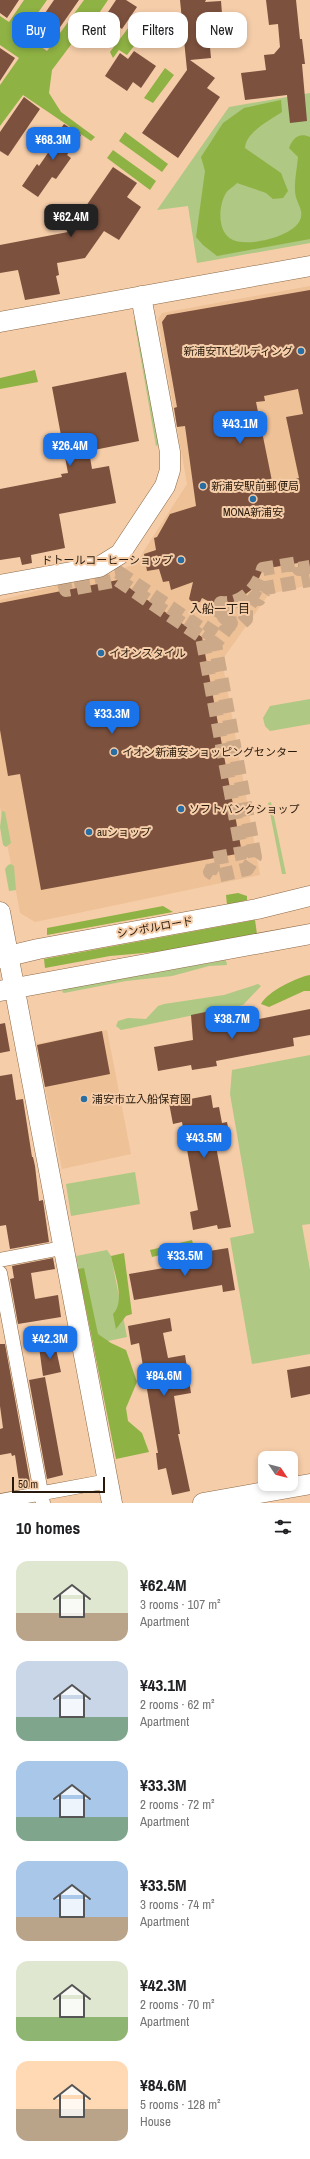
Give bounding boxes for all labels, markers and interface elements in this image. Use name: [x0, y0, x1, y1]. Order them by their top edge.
chip: Buy: [12, 12, 60, 48]
chip: Rent: [68, 12, 120, 48]
chip: Filters: [128, 12, 188, 48]
chip: New: [196, 12, 247, 48]
pin: ¥68.3M: [20, 127, 86, 161]
text: ¥68.3M: [35, 131, 71, 148]
pin: ¥62.4M: [38, 204, 104, 238]
text: ¥62.4M: [53, 208, 89, 225]
place label: 新浦安TKビルディング: [183, 344, 293, 358]
marker: 新浦安TKビルディング: [296, 346, 306, 356]
pin: ¥43.1M: [207, 411, 273, 445]
text: ¥43.1M: [222, 415, 258, 432]
pin: ¥26.4M: [37, 433, 103, 467]
text: ¥26.4M: [52, 437, 88, 454]
place label: 新浦安駅前郵便局: [211, 479, 299, 493]
marker: 新浦安駅前郵便局: [198, 481, 208, 491]
marker: MONA新浦安: [248, 494, 258, 504]
place label: MONA新浦安: [223, 505, 283, 519]
place label: ドトールコーヒーショップ: [41, 553, 173, 567]
marker: ドトールコーヒーショップ: [176, 555, 186, 565]
district label: 入船一丁目: [190, 601, 250, 617]
place label: イオンスタイル: [109, 646, 186, 660]
marker: イオンスタイル: [96, 648, 106, 658]
pin: ¥33.3M: [79, 701, 145, 735]
text: ¥33.3M: [94, 705, 130, 722]
place label: イオン新浦安ショッピングセンター: [122, 745, 298, 759]
marker: イオン新浦安ショッピングセンター: [109, 747, 119, 757]
place label: ソフトバンクショップ: [189, 802, 300, 816]
marker: ソフトバンクショップ: [176, 804, 186, 814]
place label: auショップ: [97, 825, 151, 839]
marker: auショップ: [84, 827, 94, 837]
street label: シンボルロード: [116, 913, 194, 941]
pin: ¥38.7M: [199, 1006, 265, 1040]
text: ¥38.7M: [214, 1010, 250, 1027]
place label: 浦安市立入船保育園: [92, 1092, 191, 1106]
marker: 浦安市立入船保育園: [79, 1094, 89, 1104]
pin: ¥43.5M: [171, 1125, 237, 1159]
text: ¥43.5M: [186, 1129, 222, 1146]
pin: ¥33.5M: [152, 1243, 218, 1277]
text: ¥33.5M: [167, 1247, 203, 1264]
pin: ¥42.3M: [17, 1326, 83, 1360]
text: ¥42.3M: [32, 1330, 68, 1347]
pin: ¥84.6M: [131, 1363, 197, 1397]
text: ¥84.6M: [146, 1367, 182, 1384]
north arrow: [258, 1451, 298, 1491]
map controls: [258, 1451, 298, 1491]
scale bar: [12, 1475, 105, 1494]
text: 50 m: [18, 1477, 38, 1491]
text: 10 homes: [16, 1516, 80, 1539]
icon: filters: [272, 1516, 294, 1538]
text: ¥62.4M: [140, 1573, 187, 1596]
icon: home: [48, 1577, 96, 1625]
text: 3 rooms · 107 m²: [140, 1596, 221, 1613]
text: Apartment: [140, 1613, 189, 1630]
text: ¥43.1M: [140, 1673, 187, 1696]
icon: home: [48, 1677, 96, 1725]
text: 2 rooms · 62 m²: [140, 1696, 215, 1713]
text: Apartment: [140, 1713, 189, 1730]
text: ¥33.3M: [140, 1773, 187, 1796]
icon: home: [48, 1777, 96, 1825]
text: 2 rooms · 72 m²: [140, 1796, 215, 1813]
text: Apartment: [140, 1813, 189, 1830]
text: ¥33.5M: [140, 1873, 187, 1896]
icon: home: [48, 1877, 96, 1925]
text: 3 rooms · 74 m²: [140, 1896, 215, 1913]
text: Apartment: [140, 1913, 189, 1930]
text: ¥42.3M: [140, 1973, 187, 1996]
icon: home: [48, 1977, 96, 2025]
text: 2 rooms · 70 m²: [140, 1996, 215, 2013]
text: Apartment: [140, 2013, 189, 2030]
text: ¥84.6M: [140, 2073, 187, 2096]
icon: home: [48, 2077, 96, 2125]
text: 5 rooms · 128 m²: [140, 2096, 221, 2113]
text: House: [140, 2113, 171, 2130]

